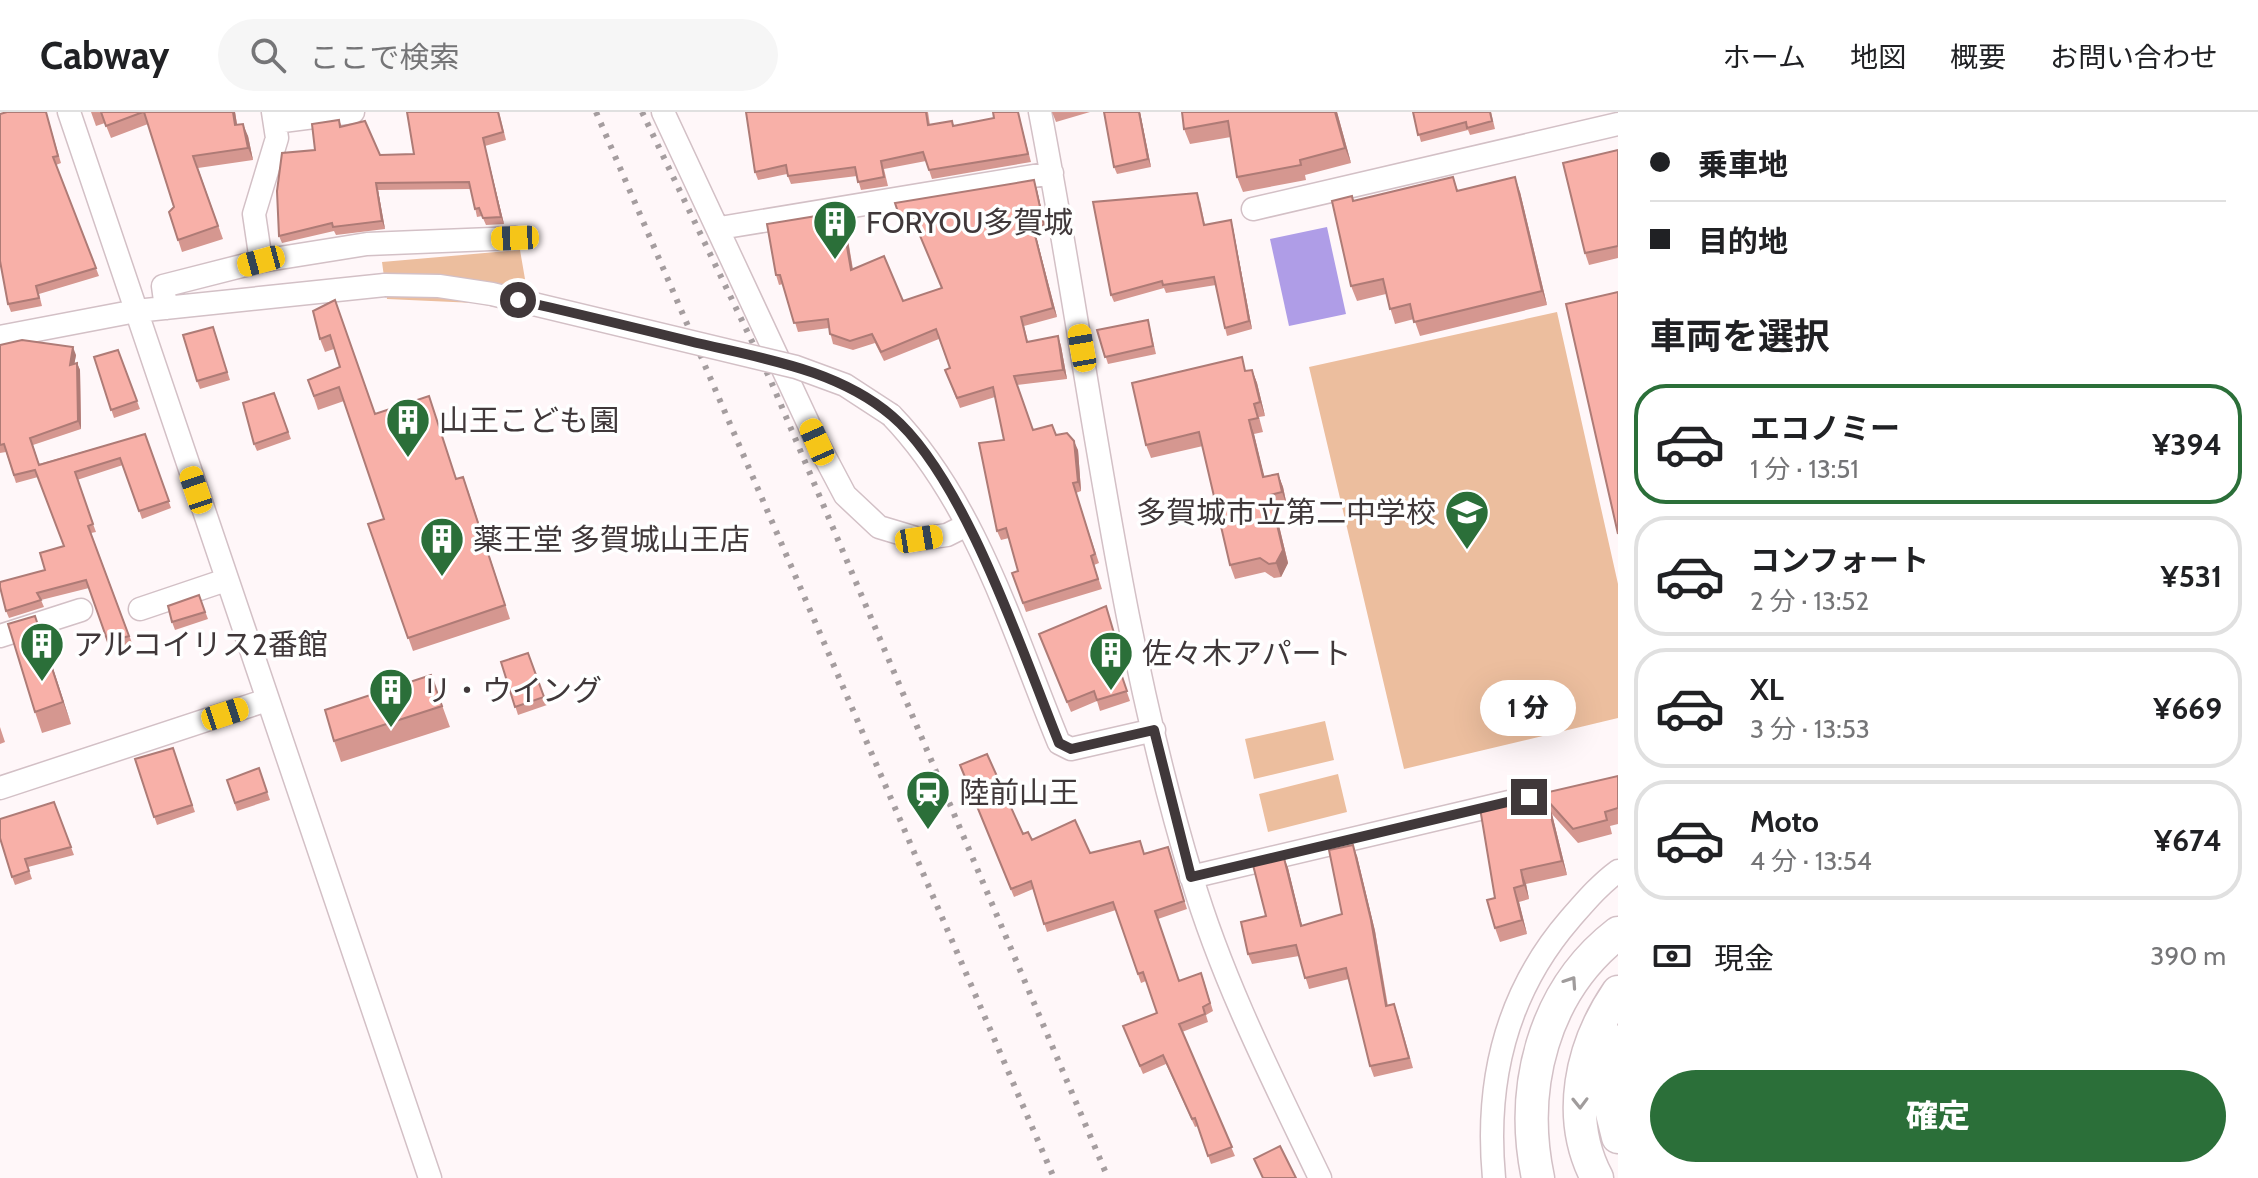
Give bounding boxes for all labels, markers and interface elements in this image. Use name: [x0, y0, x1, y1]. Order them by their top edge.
search box: [218, 19, 778, 91]
text: Cabway: [40, 32, 170, 79]
icon: search: [246, 33, 290, 77]
text: ここで検索: [310, 39, 460, 76]
text: ホーム: [1723, 40, 1806, 74]
text: 地図: [1850, 40, 1906, 74]
text: 概要: [1950, 40, 2006, 74]
text: お問い合わせ: [2050, 40, 2218, 74]
text: 乗車地: [1698, 146, 1788, 183]
building icon: FORYOU多賀城: [811, 198, 859, 261]
place label: FORYOU多賀城: [866, 204, 1073, 241]
text: 目的地: [1698, 223, 1788, 260]
car: [491, 225, 539, 251]
car: [235, 243, 287, 279]
route start: [500, 282, 536, 318]
text: 車両を選択: [1650, 314, 1830, 358]
car: [1066, 322, 1098, 374]
building icon: 山王こども園: [384, 396, 432, 459]
place label: 山王こども園: [439, 402, 619, 439]
icon: car: [1654, 408, 1726, 480]
text: エコノミー: [1750, 410, 1900, 447]
car: [796, 415, 838, 469]
text: ¥394: [2152, 426, 2222, 463]
text: 1 分 · 13:51: [1750, 453, 1859, 485]
car: [177, 463, 215, 517]
school or university icon: 多賀城市立第二中学校: [1443, 488, 1491, 551]
place label: 多賀城市立第二中学校: [1136, 494, 1436, 531]
building icon: 薬王堂 多賀城山王店: [418, 515, 466, 578]
place label: 薬王堂 多賀城山王店: [473, 521, 750, 558]
car: [893, 523, 945, 555]
icon: car: [1654, 540, 1726, 612]
text: コンフォート: [1750, 542, 1929, 579]
text: ¥531: [2161, 558, 2222, 595]
text: 2 分 · 13:52: [1750, 585, 1869, 617]
building icon: アルコイリス2番館: [18, 620, 66, 683]
place label: アルコイリス2番館: [73, 626, 328, 663]
building icon: 佐々木アパート: [1087, 629, 1135, 692]
place label: 佐々木アパート: [1142, 635, 1351, 672]
building icon: リ・ウイング: [367, 666, 415, 729]
text: XL: [1750, 671, 1784, 708]
place label: リ・ウイング: [422, 672, 602, 709]
icon: car: [1654, 672, 1726, 744]
callout: 1 分: [1481, 681, 1577, 737]
text: ¥669: [2153, 690, 2222, 727]
text: 1 分: [1507, 692, 1549, 724]
car: [198, 695, 252, 733]
text: 3 分 · 13:53: [1750, 713, 1870, 745]
station icon: 陸前山王: [904, 768, 952, 831]
place label: 陸前山王: [959, 774, 1079, 811]
route end: [1511, 779, 1547, 815]
text: Moto: [1750, 803, 1819, 840]
icon: car: [1654, 804, 1726, 876]
text: ¥674: [2154, 822, 2222, 859]
text: 4 分 · 13:54: [1750, 845, 1872, 877]
icon: cash: [1650, 934, 1694, 978]
text: 現金: [1714, 940, 1774, 977]
text: 390 m: [2150, 940, 2226, 972]
one-way arrow: [1562, 976, 1577, 991]
button: 確定: [1650, 1070, 2226, 1162]
one-way arrow: [1571, 1097, 1589, 1110]

